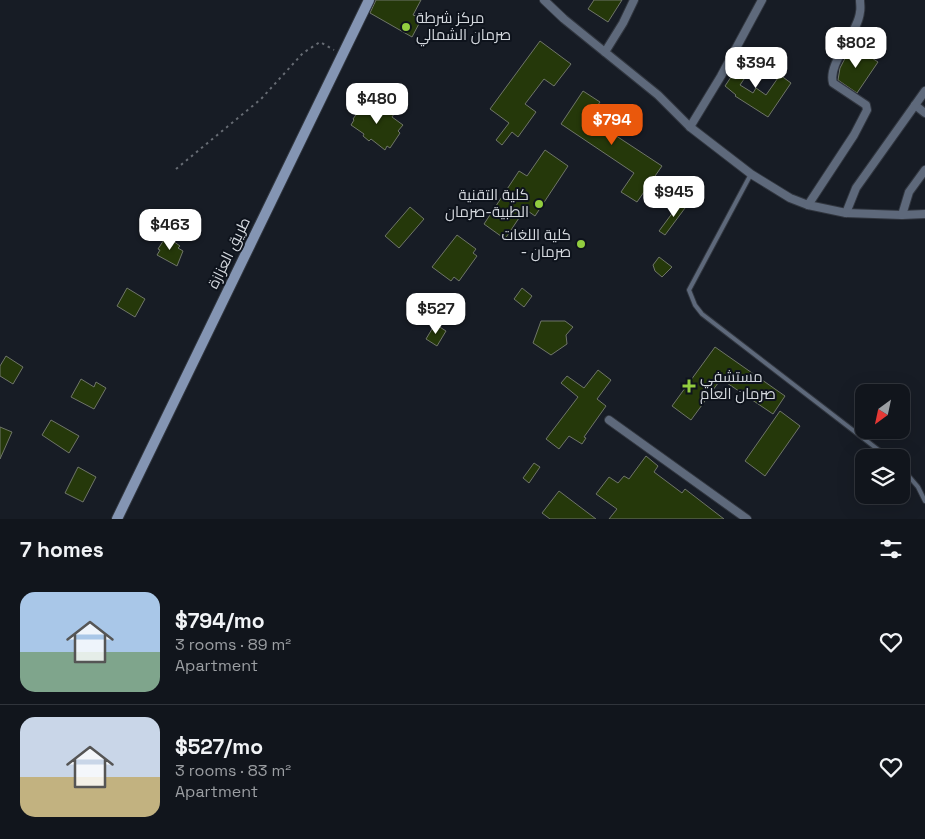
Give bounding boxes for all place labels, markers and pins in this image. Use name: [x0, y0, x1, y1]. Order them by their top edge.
place label: مركز شرطة صرمان الشمالي: [416, 8, 511, 47]
marker: مركز شرطة صرمان الشمالي: [400, 21, 412, 33]
pin: $802: [826, 27, 886, 69]
pin: $394: [726, 46, 786, 89]
pin: $480: [347, 82, 407, 125]
pin: $794: [582, 104, 642, 146]
pin: $945: [644, 176, 704, 218]
place label: كلية التقنية الطبية-صرمان: [445, 185, 529, 222]
marker: كلية التقنية الطبية-صرمان: [533, 198, 545, 210]
pin: $463: [140, 208, 200, 251]
place label: كلية اللغات - صرمان: [502, 225, 571, 262]
marker: كلية اللغات - صرمان: [575, 238, 587, 250]
pin: $527: [406, 292, 466, 335]
place label: مستشفي صرمان العام: [700, 367, 776, 404]
marker: مستشفي صرمان العام: [682, 379, 696, 393]

